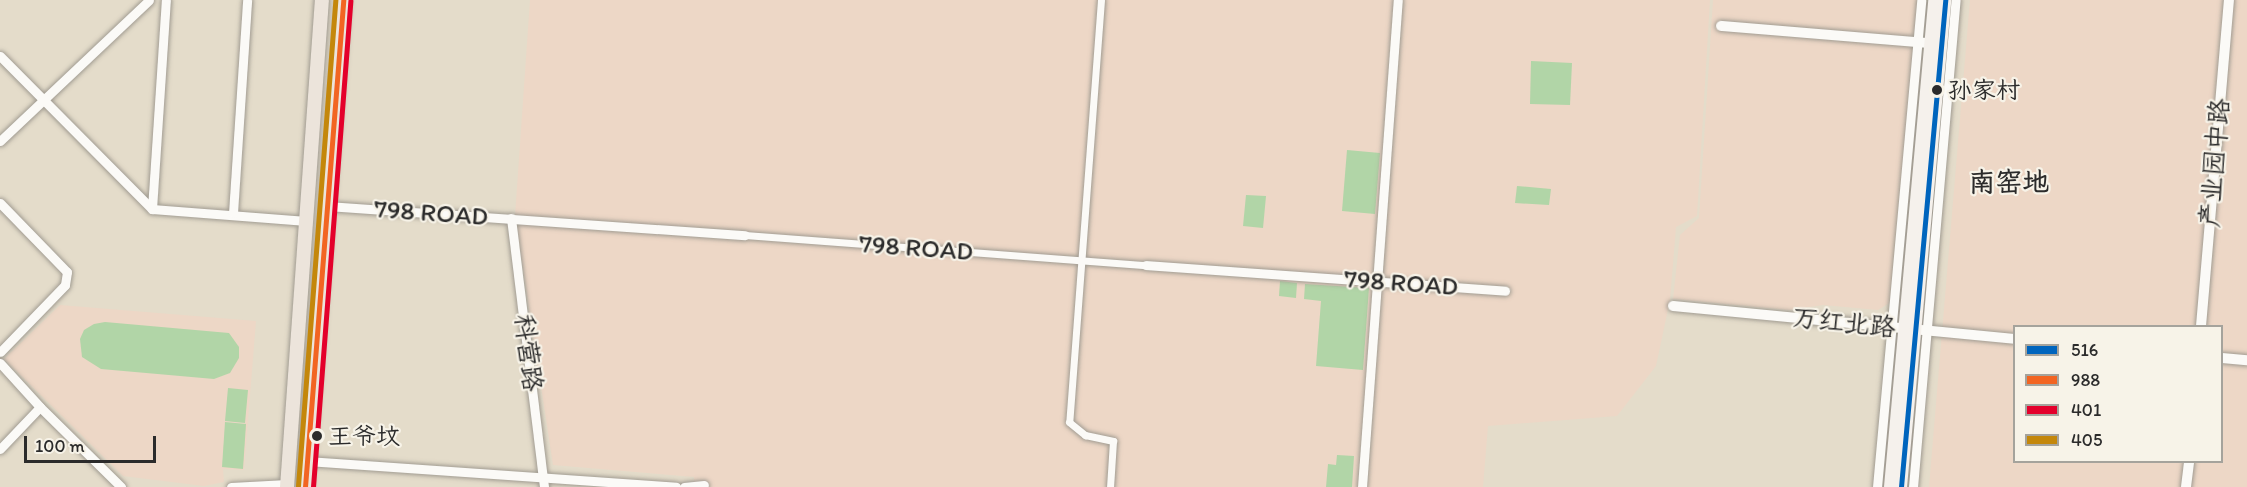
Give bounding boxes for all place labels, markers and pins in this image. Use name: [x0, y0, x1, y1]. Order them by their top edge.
place label: 孙家村: [1948, 76, 2020, 104]
marker: 孙家村: [1931, 84, 1943, 96]
place label: 王爷坟: [328, 422, 400, 450]
marker: 王爷坟: [311, 430, 323, 442]

